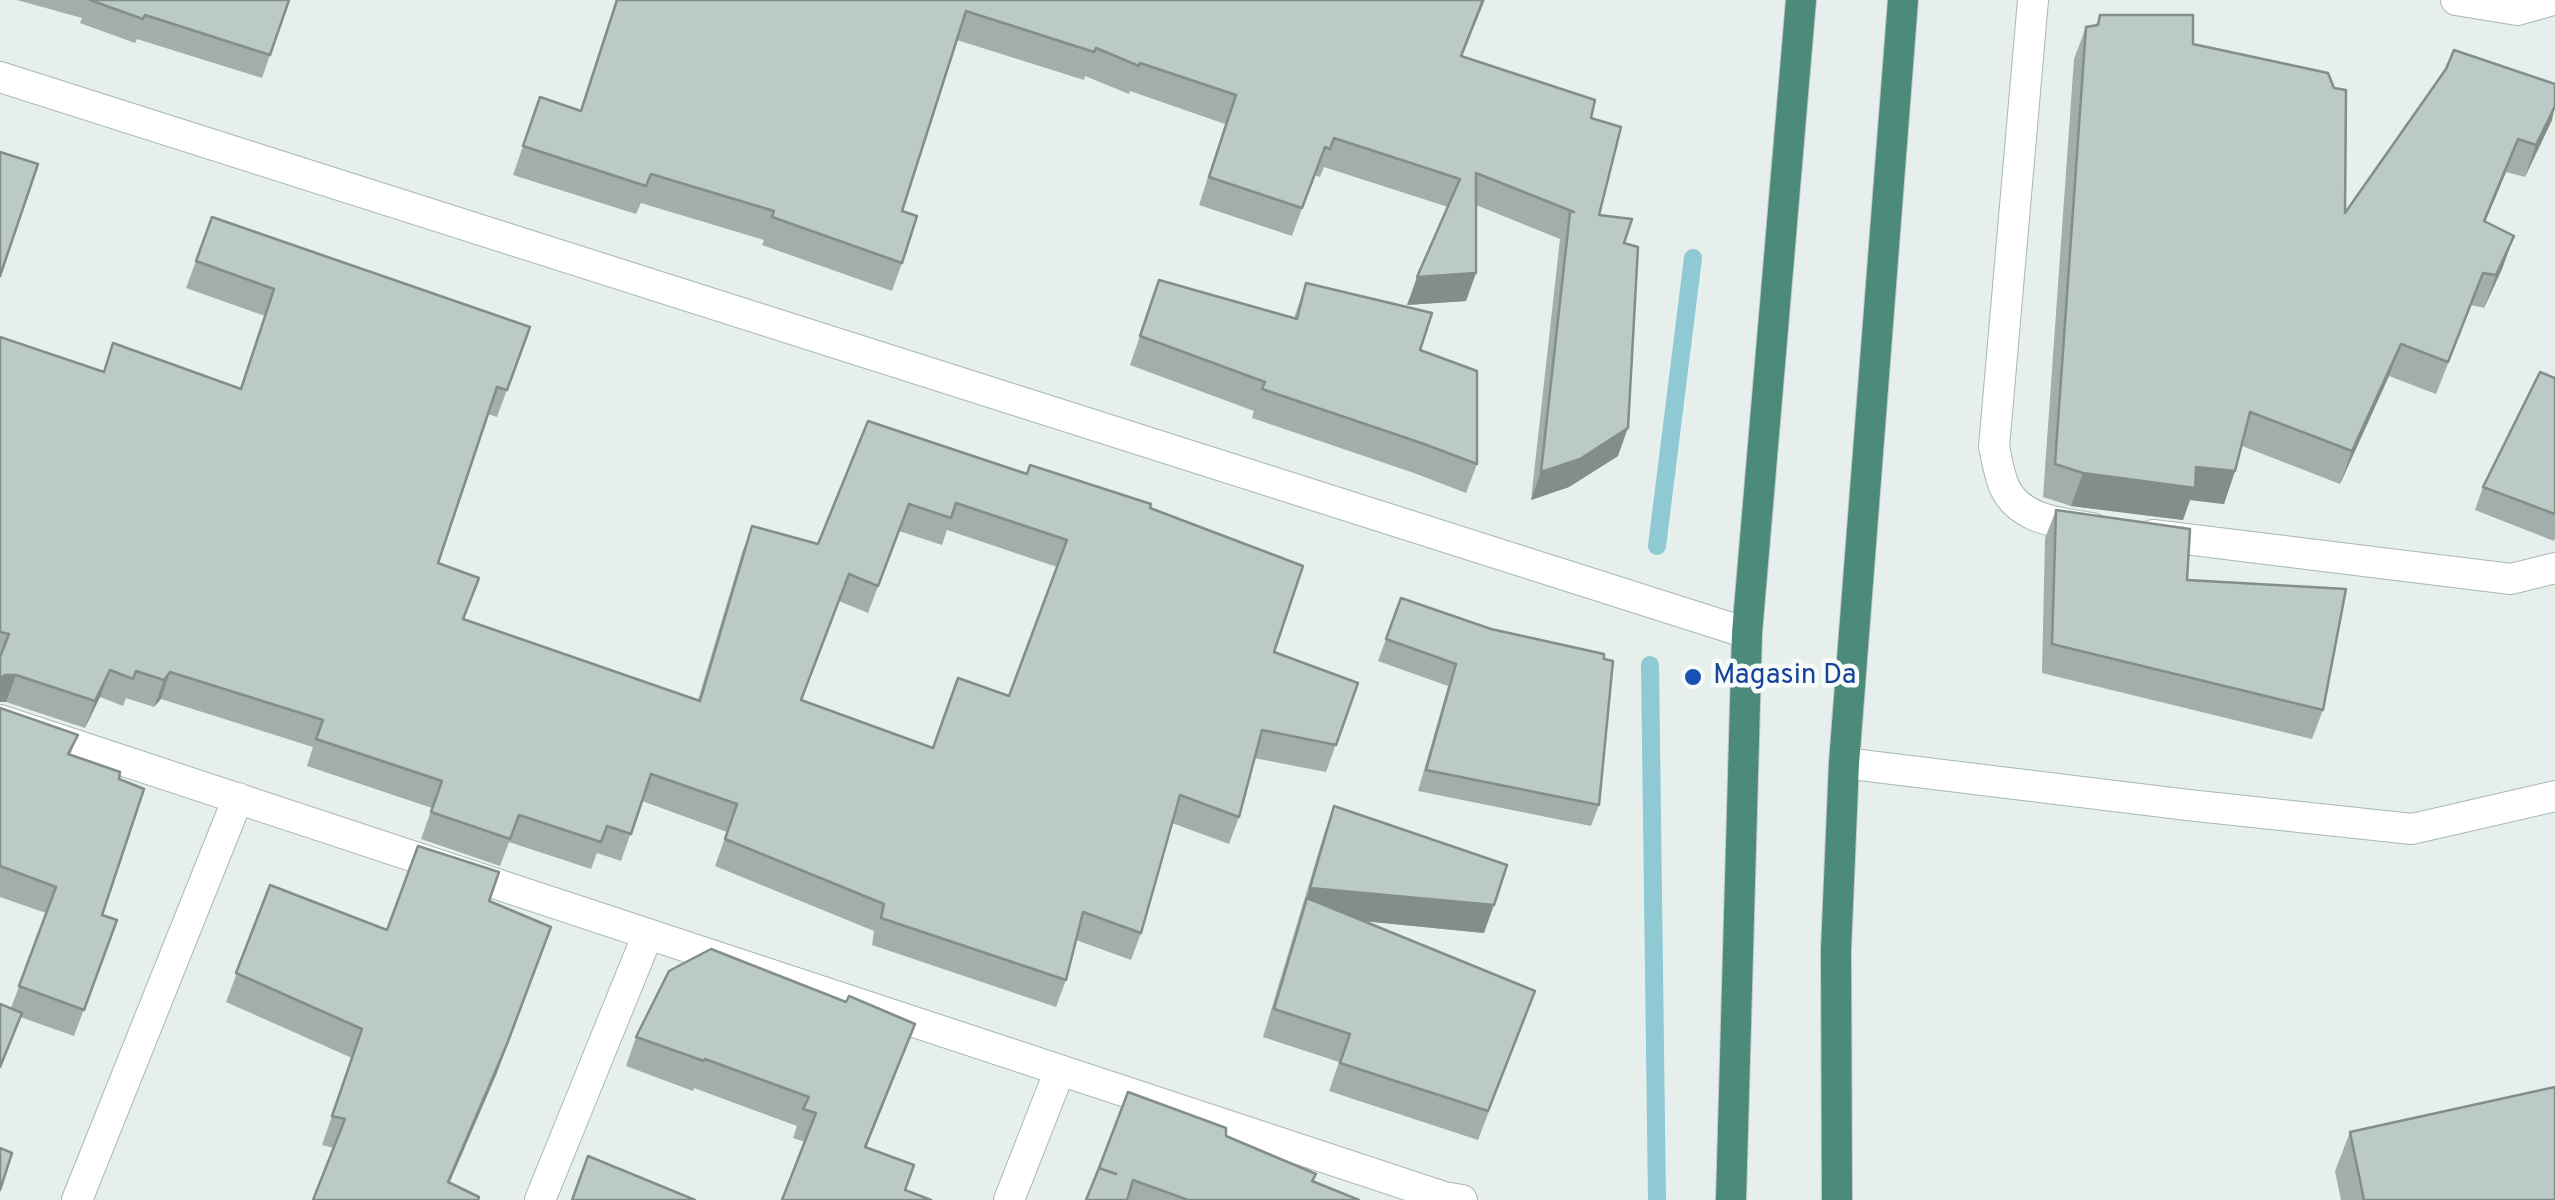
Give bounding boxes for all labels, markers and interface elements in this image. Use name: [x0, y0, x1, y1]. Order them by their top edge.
place label: Magasin Da: [1713, 660, 1856, 694]
marker: Magasin Da: [1682, 666, 1704, 688]

